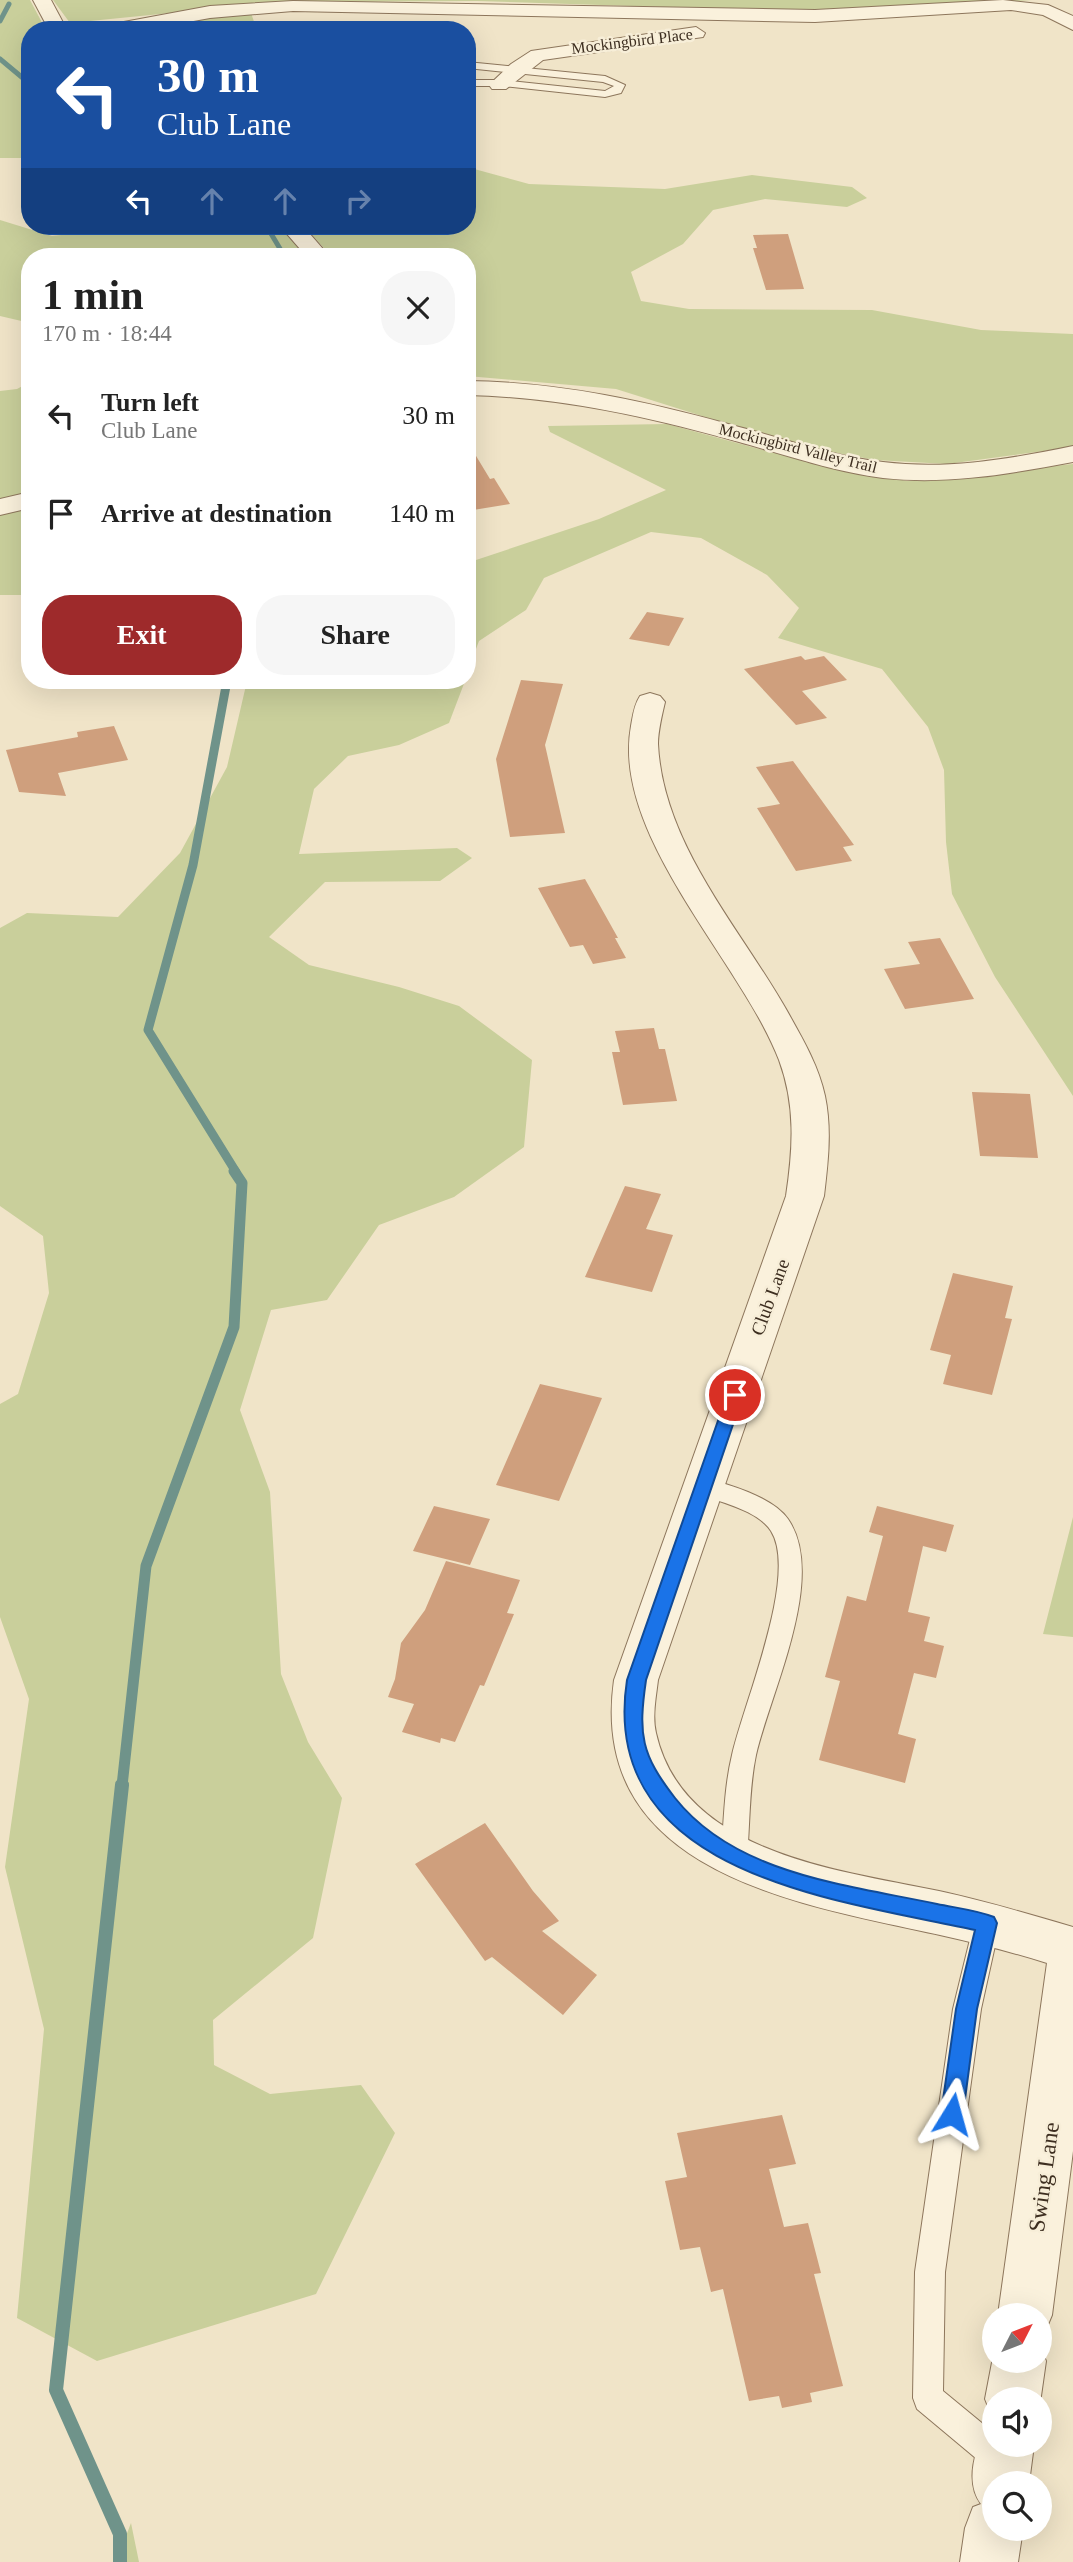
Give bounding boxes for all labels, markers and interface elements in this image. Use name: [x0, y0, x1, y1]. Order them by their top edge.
street label: Mockingbird Place: [570, 25, 694, 58]
text: 30 m: [157, 48, 259, 103]
icon: left: [42, 49, 133, 140]
text: Club Lane: [157, 106, 291, 142]
icon: left: [120, 182, 158, 220]
icon: ahead: [193, 182, 231, 220]
icon: ahead: [266, 182, 304, 220]
icon: right: [339, 182, 377, 220]
button: close: [381, 271, 455, 345]
text: 1 min: [42, 272, 144, 318]
text: 170 m · 18:44: [42, 321, 172, 346]
text: Turn left: [101, 388, 199, 417]
icon: left: [42, 397, 80, 435]
text: 30 m: [402, 401, 455, 430]
text: Club Lane: [101, 418, 197, 443]
street label: Mockingbird Valley Trail: [717, 420, 879, 477]
icon: arrive: [42, 495, 80, 533]
text: Arrive at destination: [101, 499, 332, 528]
text: 140 m: [389, 499, 455, 528]
button: Exit: [42, 595, 242, 675]
button: Share: [256, 595, 455, 675]
street label: Club Lane: [747, 1256, 793, 1338]
pin: [705, 1365, 765, 1425]
icon: arrive: [716, 1376, 754, 1414]
position arrow: [915, 2077, 989, 2151]
street label: Swing Lane: [1024, 2121, 1064, 2233]
north arrow: [982, 2303, 1052, 2373]
map controls: [982, 2303, 1052, 2541]
button: sound: [982, 2387, 1052, 2457]
button: search: [982, 2471, 1052, 2541]

